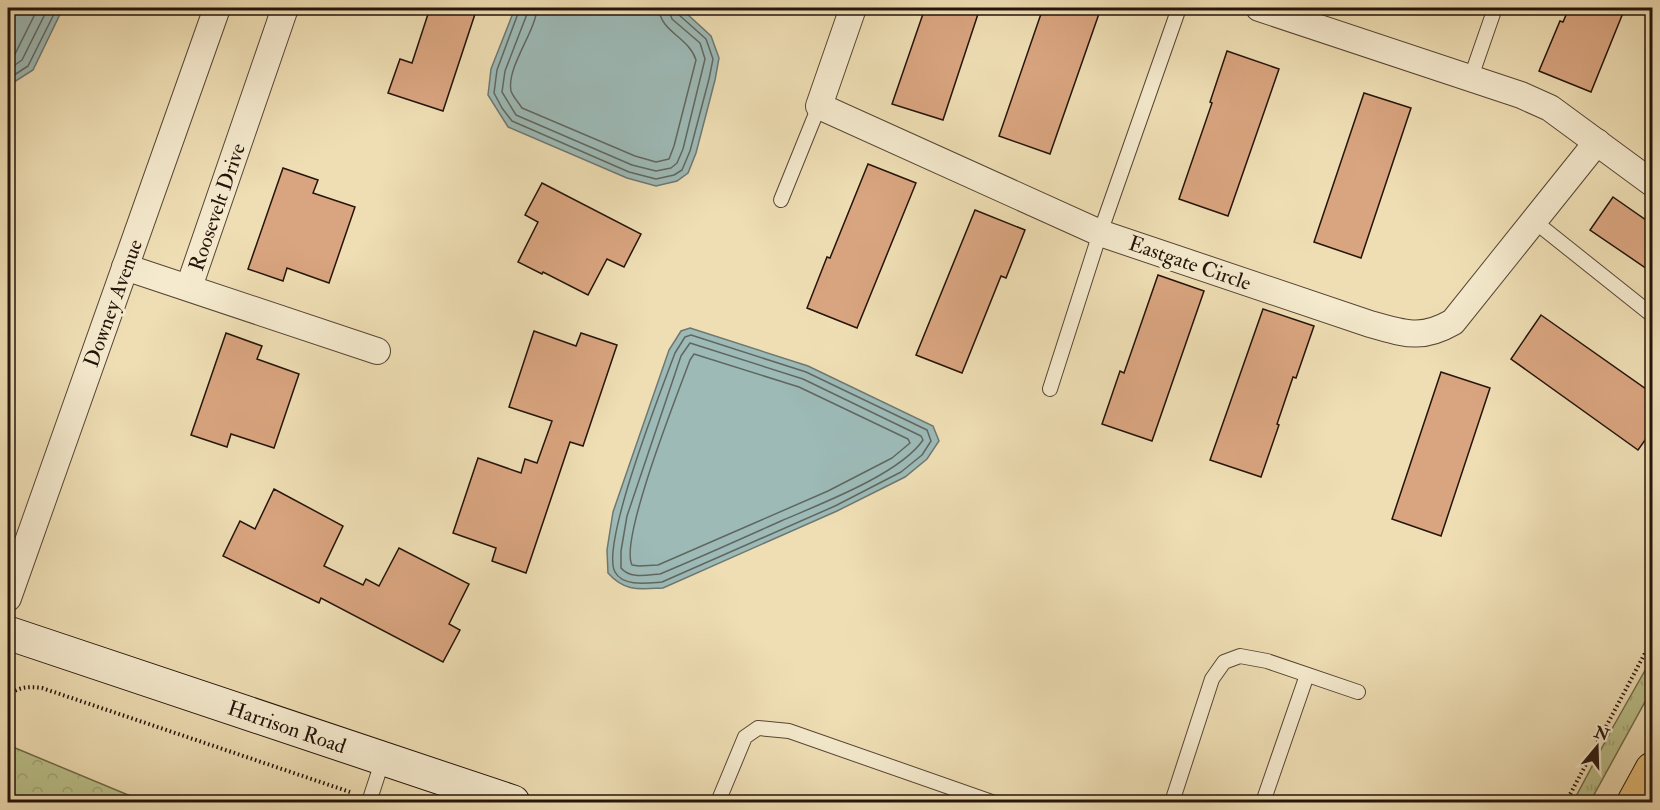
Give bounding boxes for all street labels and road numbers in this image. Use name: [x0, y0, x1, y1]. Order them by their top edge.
street label: Roosevelt Drive: [183, 140, 252, 275]
street label: Eastgate Circle: [1125, 230, 1255, 297]
street label: Downey Avenue: [78, 235, 149, 371]
street label: Harrison Road: [224, 695, 350, 761]

